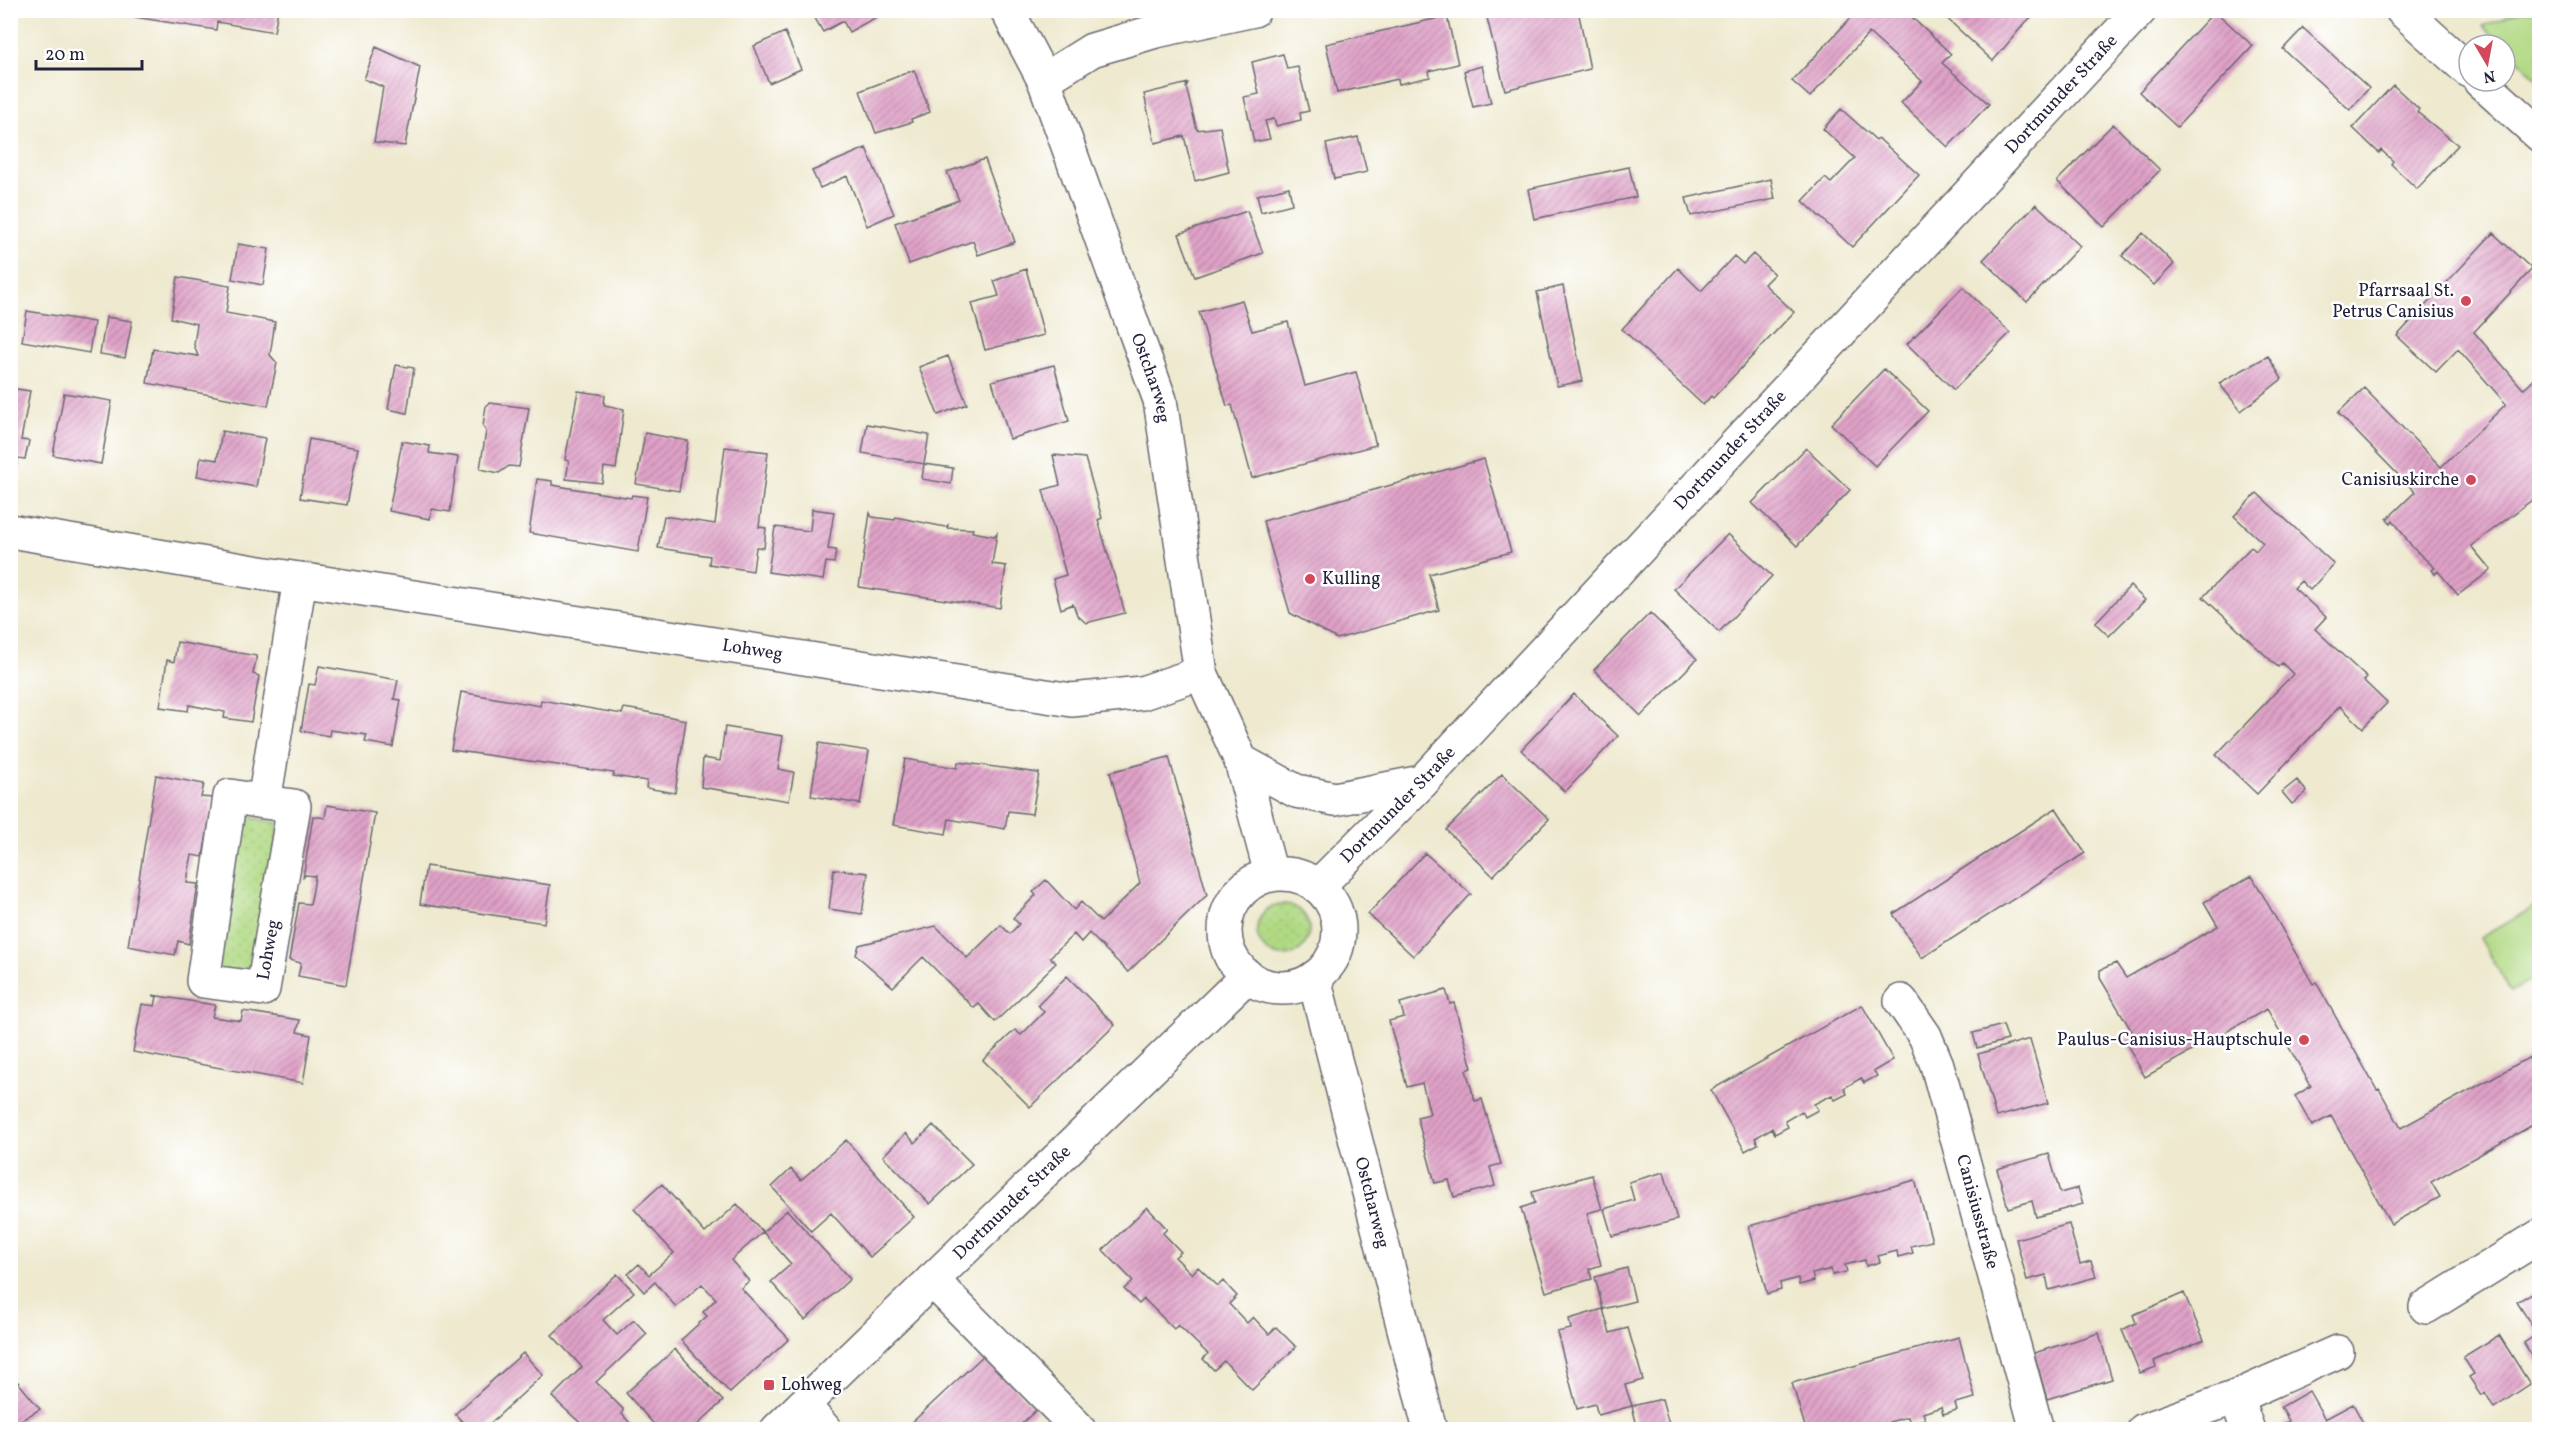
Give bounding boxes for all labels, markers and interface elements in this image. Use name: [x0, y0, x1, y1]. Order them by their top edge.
street label: Dortmunder Straße: [1999, 29, 2124, 160]
scale bar: [36, 33, 142, 71]
north arrow: [2457, 33, 2517, 93]
text: 20 m: [45, 43, 85, 68]
text: N: [2481, 64, 2497, 88]
place label: Pfarrsaal St. Petrus Canisius: [2332, 279, 2454, 325]
marker: Pfarrsaal St. Petrus Canisius: [2459, 294, 2473, 308]
street label: Ostcharweg: [1124, 330, 1176, 425]
street label: Dortmunder Straße: [1668, 385, 1793, 516]
place label: Canisiuskirche: [2342, 468, 2459, 493]
marker: Canisiuskirche: [2464, 473, 2478, 487]
place label: Kulling: [1322, 567, 1380, 592]
marker: Kulling: [1303, 572, 1317, 586]
street label: Lohweg: [720, 633, 785, 667]
street label: Dortmunder Straße: [1335, 741, 1462, 869]
street label: Lohweg: [251, 918, 287, 982]
place label: Paulus-Canisius-Hauptschule: [2057, 1028, 2292, 1053]
marker: Paulus-Canisius-Hauptschule: [2297, 1033, 2311, 1047]
street label: Dortmunder Straße: [948, 1140, 1077, 1266]
street label: Canisiusstraße: [1950, 1152, 2005, 1272]
street label: Ostcharweg: [1348, 1154, 1395, 1251]
place label: Lohweg: [781, 1373, 842, 1398]
marker: Lohweg: [762, 1378, 776, 1392]

